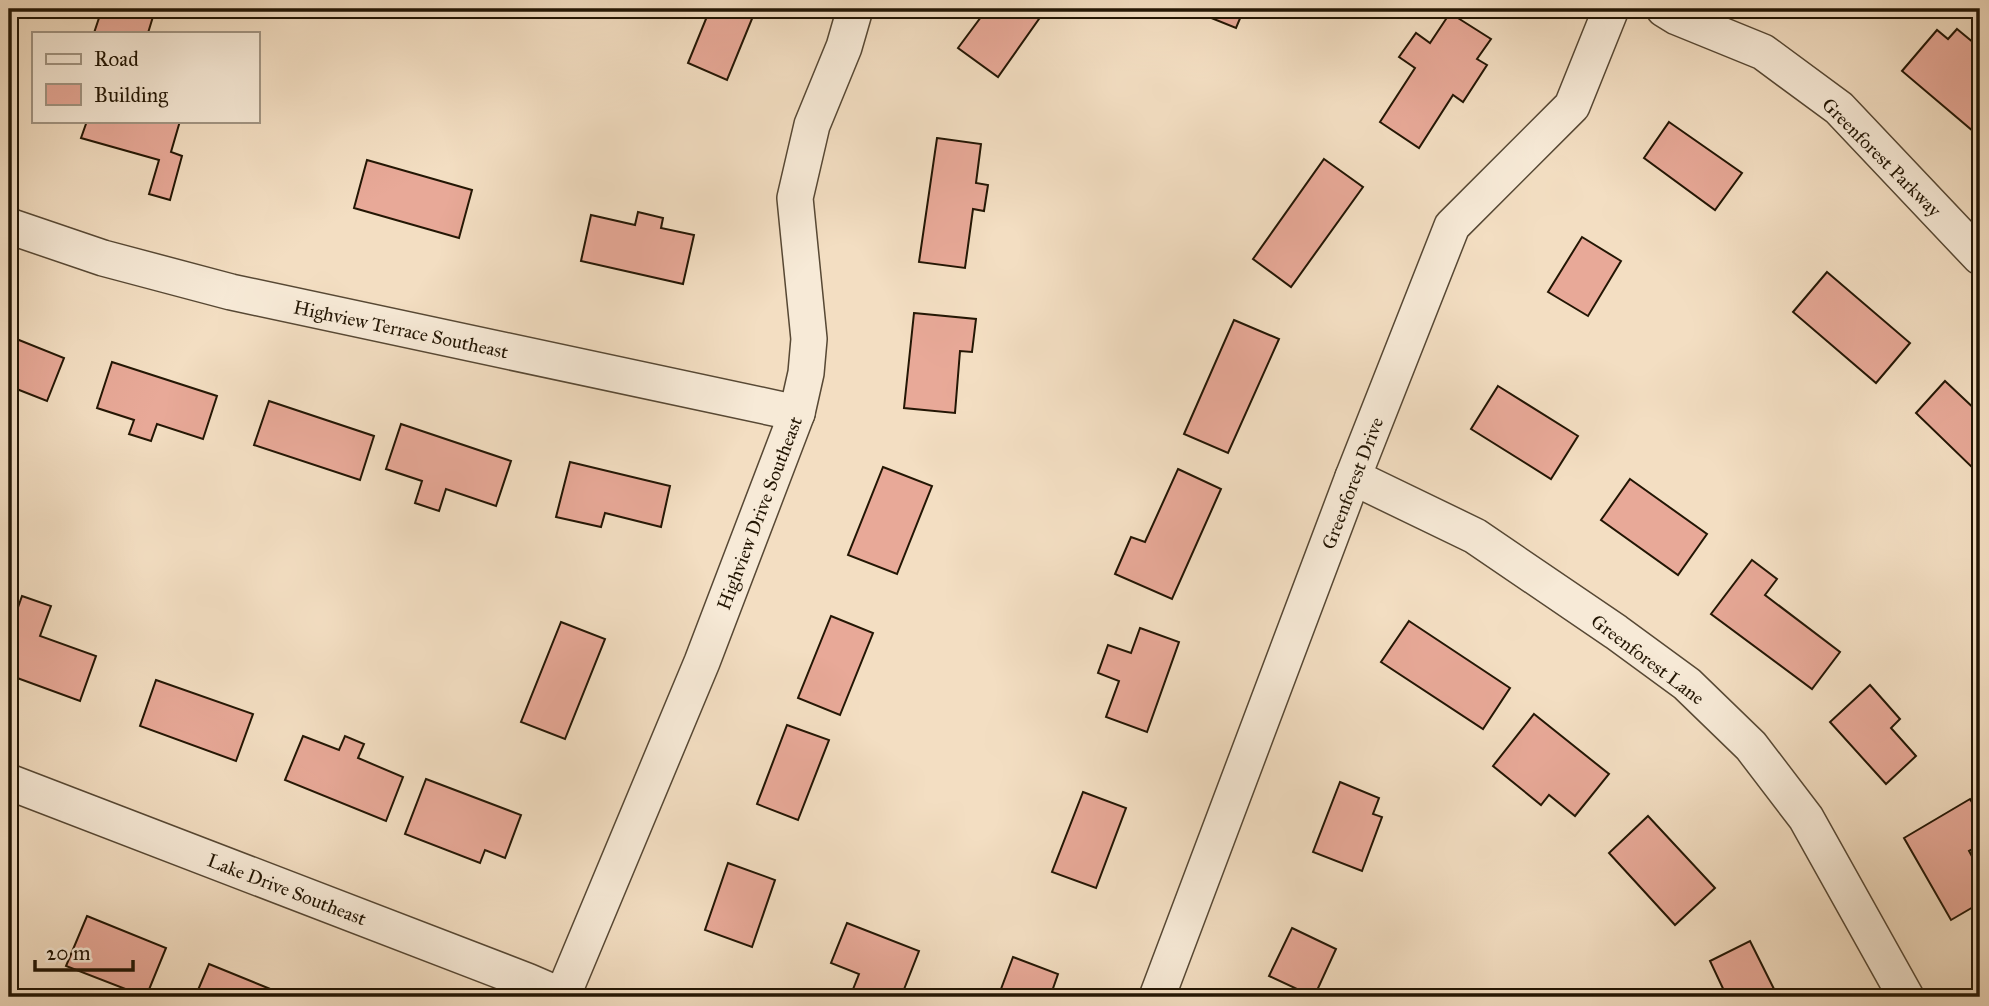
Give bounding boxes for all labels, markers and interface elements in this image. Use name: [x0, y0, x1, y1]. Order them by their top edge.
legend: [32, 32, 259, 122]
text: Road: [94, 46, 139, 72]
text: Building: [94, 82, 168, 108]
street label: Greenforest Parkway: [1817, 93, 1947, 222]
street label: Highview Terrace Southeast: [291, 295, 511, 365]
street label: Highview Drive Southeast: [712, 413, 808, 613]
street label: Greenforest Drive: [1317, 414, 1388, 552]
street label: Greenforest Lane: [1587, 609, 1709, 710]
street label: Lake Drive Southeast: [204, 849, 370, 930]
scale bar: [35, 929, 133, 973]
text: 20 m: [46, 940, 91, 966]

